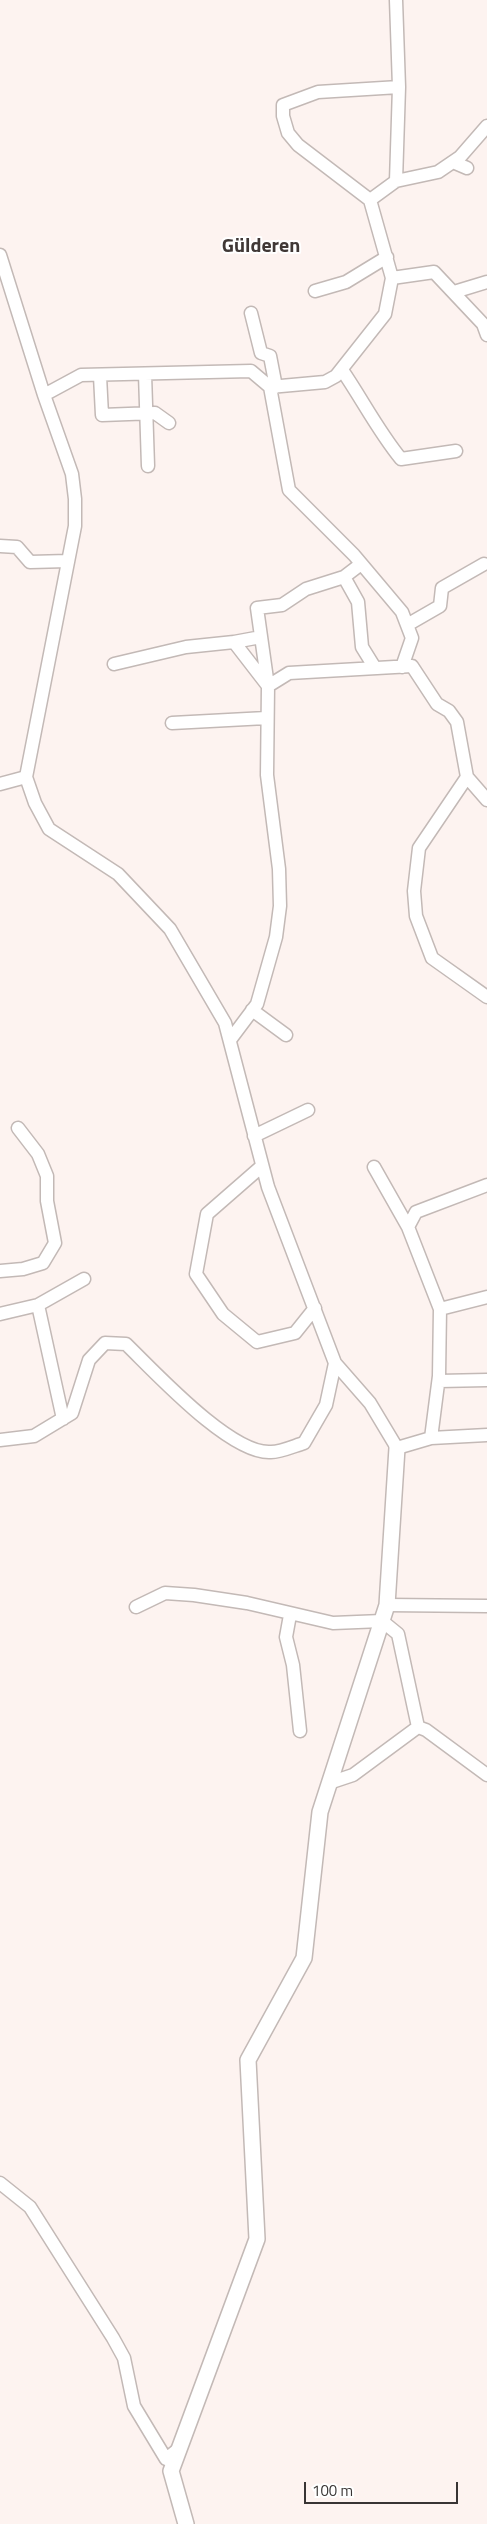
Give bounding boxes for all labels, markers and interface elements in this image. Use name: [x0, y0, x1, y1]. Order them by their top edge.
district label: Gülderen: [222, 235, 300, 259]
scale bar: [307, 2472, 461, 2504]
text: 100 m: [312, 2479, 353, 2502]

